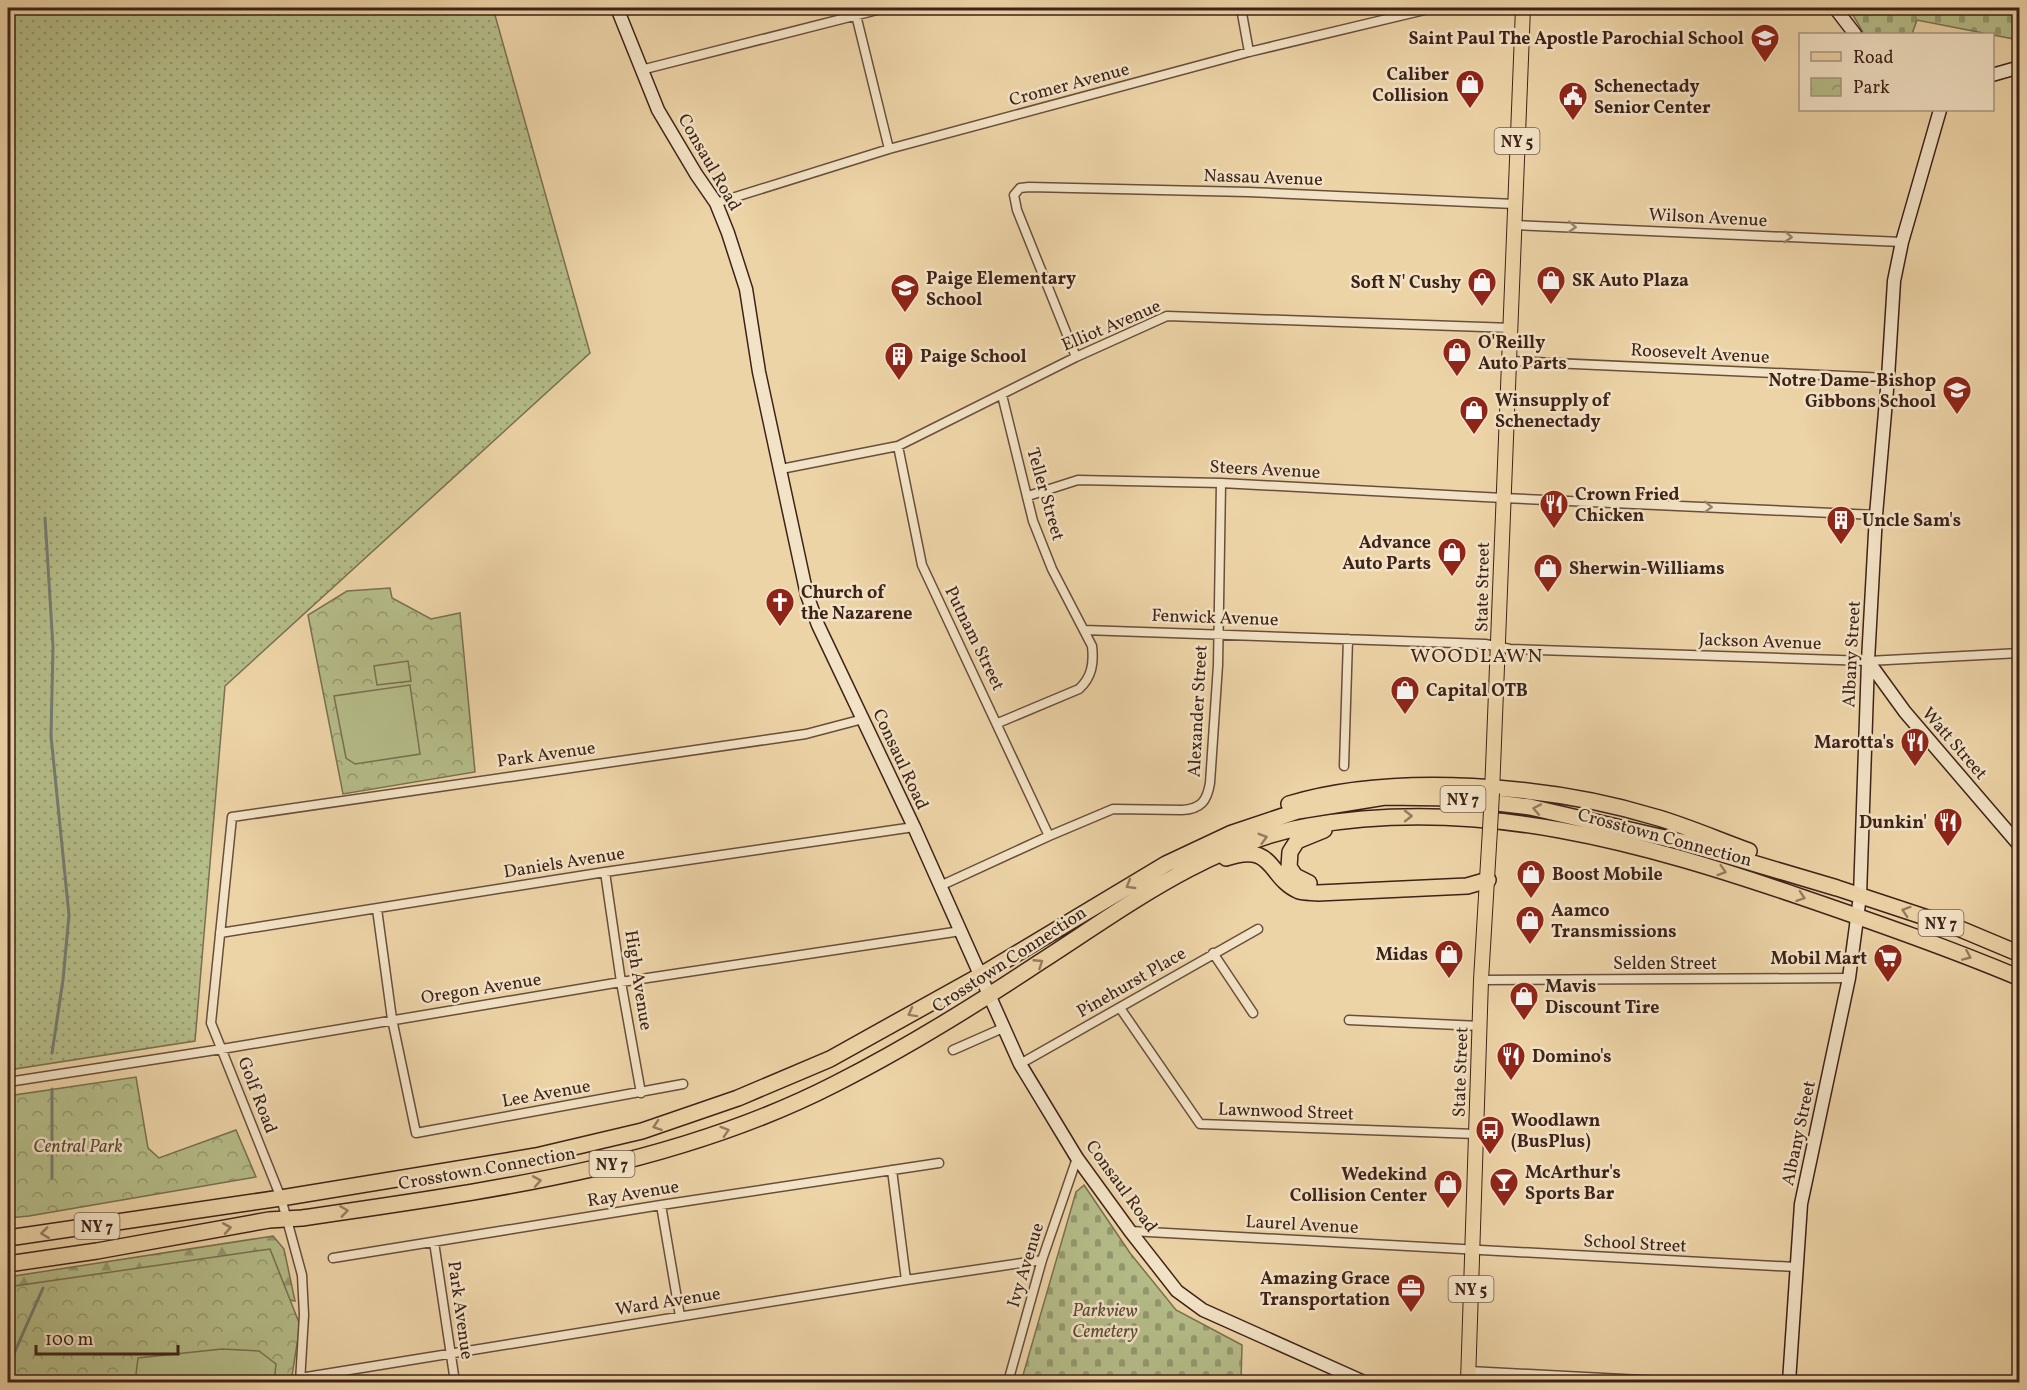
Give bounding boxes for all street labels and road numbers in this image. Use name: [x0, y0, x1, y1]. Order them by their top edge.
street label: Cromer Avenue: [1007, 57, 1132, 113]
street label: Consaul Road: [671, 110, 747, 216]
road number: NY 5: [1494, 128, 1540, 154]
street label: Nassau Avenue: [1203, 164, 1323, 193]
street label: Wilson Avenue: [1648, 203, 1768, 234]
street label: Elliot Avenue: [1058, 294, 1165, 358]
street label: Roosevelt Avenue: [1630, 338, 1770, 371]
street label: Teller Street: [1019, 445, 1070, 544]
street label: Steers Avenue: [1209, 455, 1321, 486]
street label: State Street: [1470, 542, 1497, 632]
street label: Putnam Street: [938, 582, 1010, 695]
street label: Albany Street: [1837, 600, 1868, 708]
street label: Fenwick Avenue: [1151, 604, 1279, 633]
street label: Jackson Avenue: [1698, 628, 1822, 657]
street label: Alexander Street: [1183, 644, 1214, 778]
street label: Watt Street: [1915, 702, 1992, 786]
street label: Consaul Road: [865, 705, 934, 814]
street label: Park Avenue: [495, 736, 597, 775]
road number: NY 7: [1440, 786, 1486, 812]
street label: Crosstown Connection: [1575, 803, 1755, 874]
street label: Daniels Avenue: [502, 842, 627, 885]
street label: Crosstown Connection: [928, 901, 1092, 1020]
road number: NY 7: [1918, 910, 1964, 936]
street label: High Avenue: [617, 928, 658, 1032]
street label: Pinehurst Place: [1072, 942, 1191, 1025]
street label: Selden Street: [1613, 952, 1717, 977]
street label: Oregon Avenue: [419, 968, 543, 1011]
street label: State Street: [1447, 1026, 1476, 1118]
street label: Golf Road: [231, 1054, 283, 1137]
street label: Lee Avenue: [500, 1074, 593, 1115]
street label: Albany Street: [1776, 1078, 1823, 1188]
street label: Lawnwood Street: [1217, 1098, 1354, 1127]
street label: Consaul Road: [1079, 1136, 1163, 1238]
street label: Crosstown Connection: [397, 1142, 578, 1197]
road number: NY 7: [590, 1151, 634, 1177]
street label: Ray Avenue: [586, 1175, 681, 1214]
street label: Laurel Avenue: [1245, 1210, 1359, 1241]
road number: NY 7: [74, 1213, 120, 1239]
street label: Ivy Avenue: [1002, 1220, 1051, 1311]
street label: School Street: [1583, 1229, 1687, 1260]
street label: Park Avenue: [440, 1259, 479, 1361]
road number: NY 5: [1448, 1276, 1494, 1302]
street label: Ward Avenue: [614, 1282, 723, 1323]

